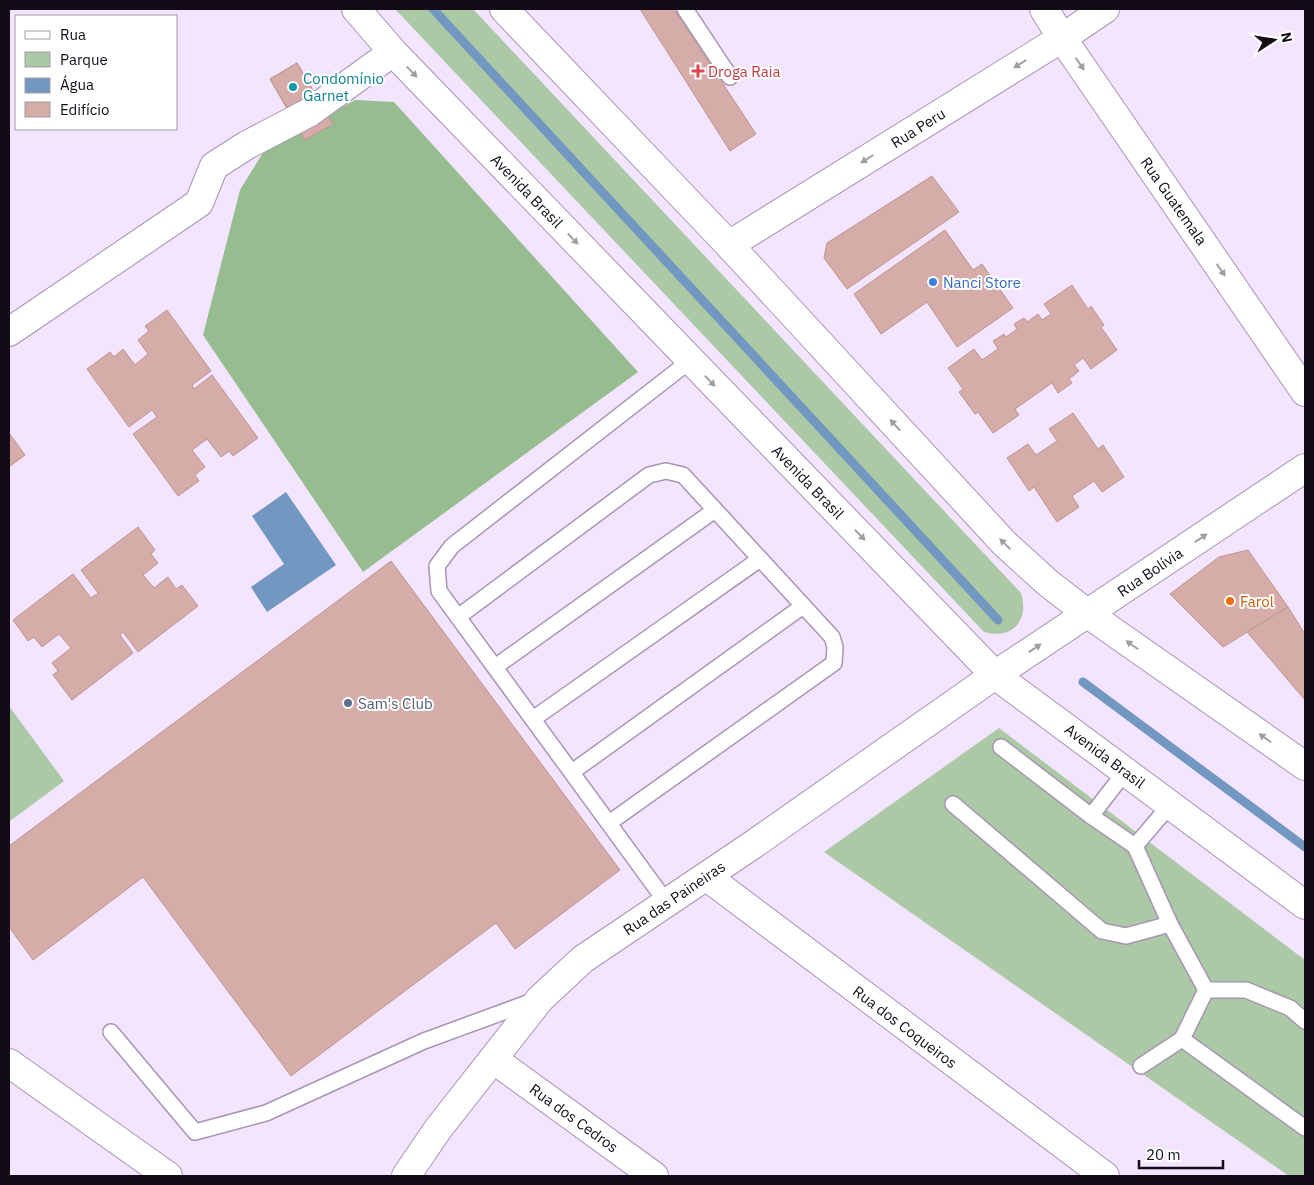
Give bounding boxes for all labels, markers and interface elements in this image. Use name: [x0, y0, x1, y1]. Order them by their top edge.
legend: [15, 15, 178, 130]
north arrow: [1249, 15, 1299, 65]
text: Rua: [60, 25, 86, 44]
text: N: [1277, 30, 1297, 44]
text: Parque: [60, 50, 108, 69]
one-way arrow: [1075, 57, 1085, 71]
one-way arrow: [1014, 59, 1027, 69]
place label: Droga Raia: [708, 62, 781, 81]
one-way arrow: [406, 65, 418, 77]
marker: Droga Raia: [692, 65, 704, 77]
place label: Condomínio Garnet: [303, 69, 384, 105]
text: Água: [60, 75, 94, 94]
marker: Condomínio Garnet: [287, 81, 299, 93]
text: Edifício: [60, 100, 109, 119]
street label: Rua Peru: [887, 104, 949, 152]
street label: Avenida Brasil: [487, 150, 567, 232]
street label: Rua Guatemala: [1137, 153, 1211, 249]
one-way arrow: [861, 154, 874, 164]
one-way arrow: [567, 232, 579, 244]
one-way arrow: [1216, 263, 1226, 277]
place label: Nanci Store: [943, 273, 1021, 292]
marker: Nanci Store: [927, 276, 939, 288]
one-way arrow: [704, 375, 716, 387]
one-way arrow: [889, 419, 901, 431]
street label: Avenida Brasil: [768, 441, 848, 523]
one-way arrow: [854, 529, 866, 541]
one-way arrow: [1194, 533, 1208, 543]
one-way arrow: [1000, 538, 1012, 550]
street label: Rua Bolívia: [1114, 543, 1186, 601]
place label: Farol: [1240, 592, 1274, 611]
marker: Farol: [1224, 595, 1236, 607]
one-way arrow: [1125, 640, 1139, 650]
one-way arrow: [1029, 643, 1042, 653]
place label: Sam's Club: [358, 694, 433, 713]
marker: Sam's Club: [342, 697, 354, 709]
street label: Avenida Brasil: [1061, 720, 1149, 792]
one-way arrow: [1259, 733, 1272, 743]
street label: Rua das Paineiras: [619, 857, 729, 939]
street label: Rua dos Coqueiros: [849, 982, 961, 1072]
street label: Rua dos Cedros: [526, 1079, 622, 1157]
scale bar: [1139, 1138, 1223, 1170]
text: 20 m: [1146, 1145, 1181, 1164]

